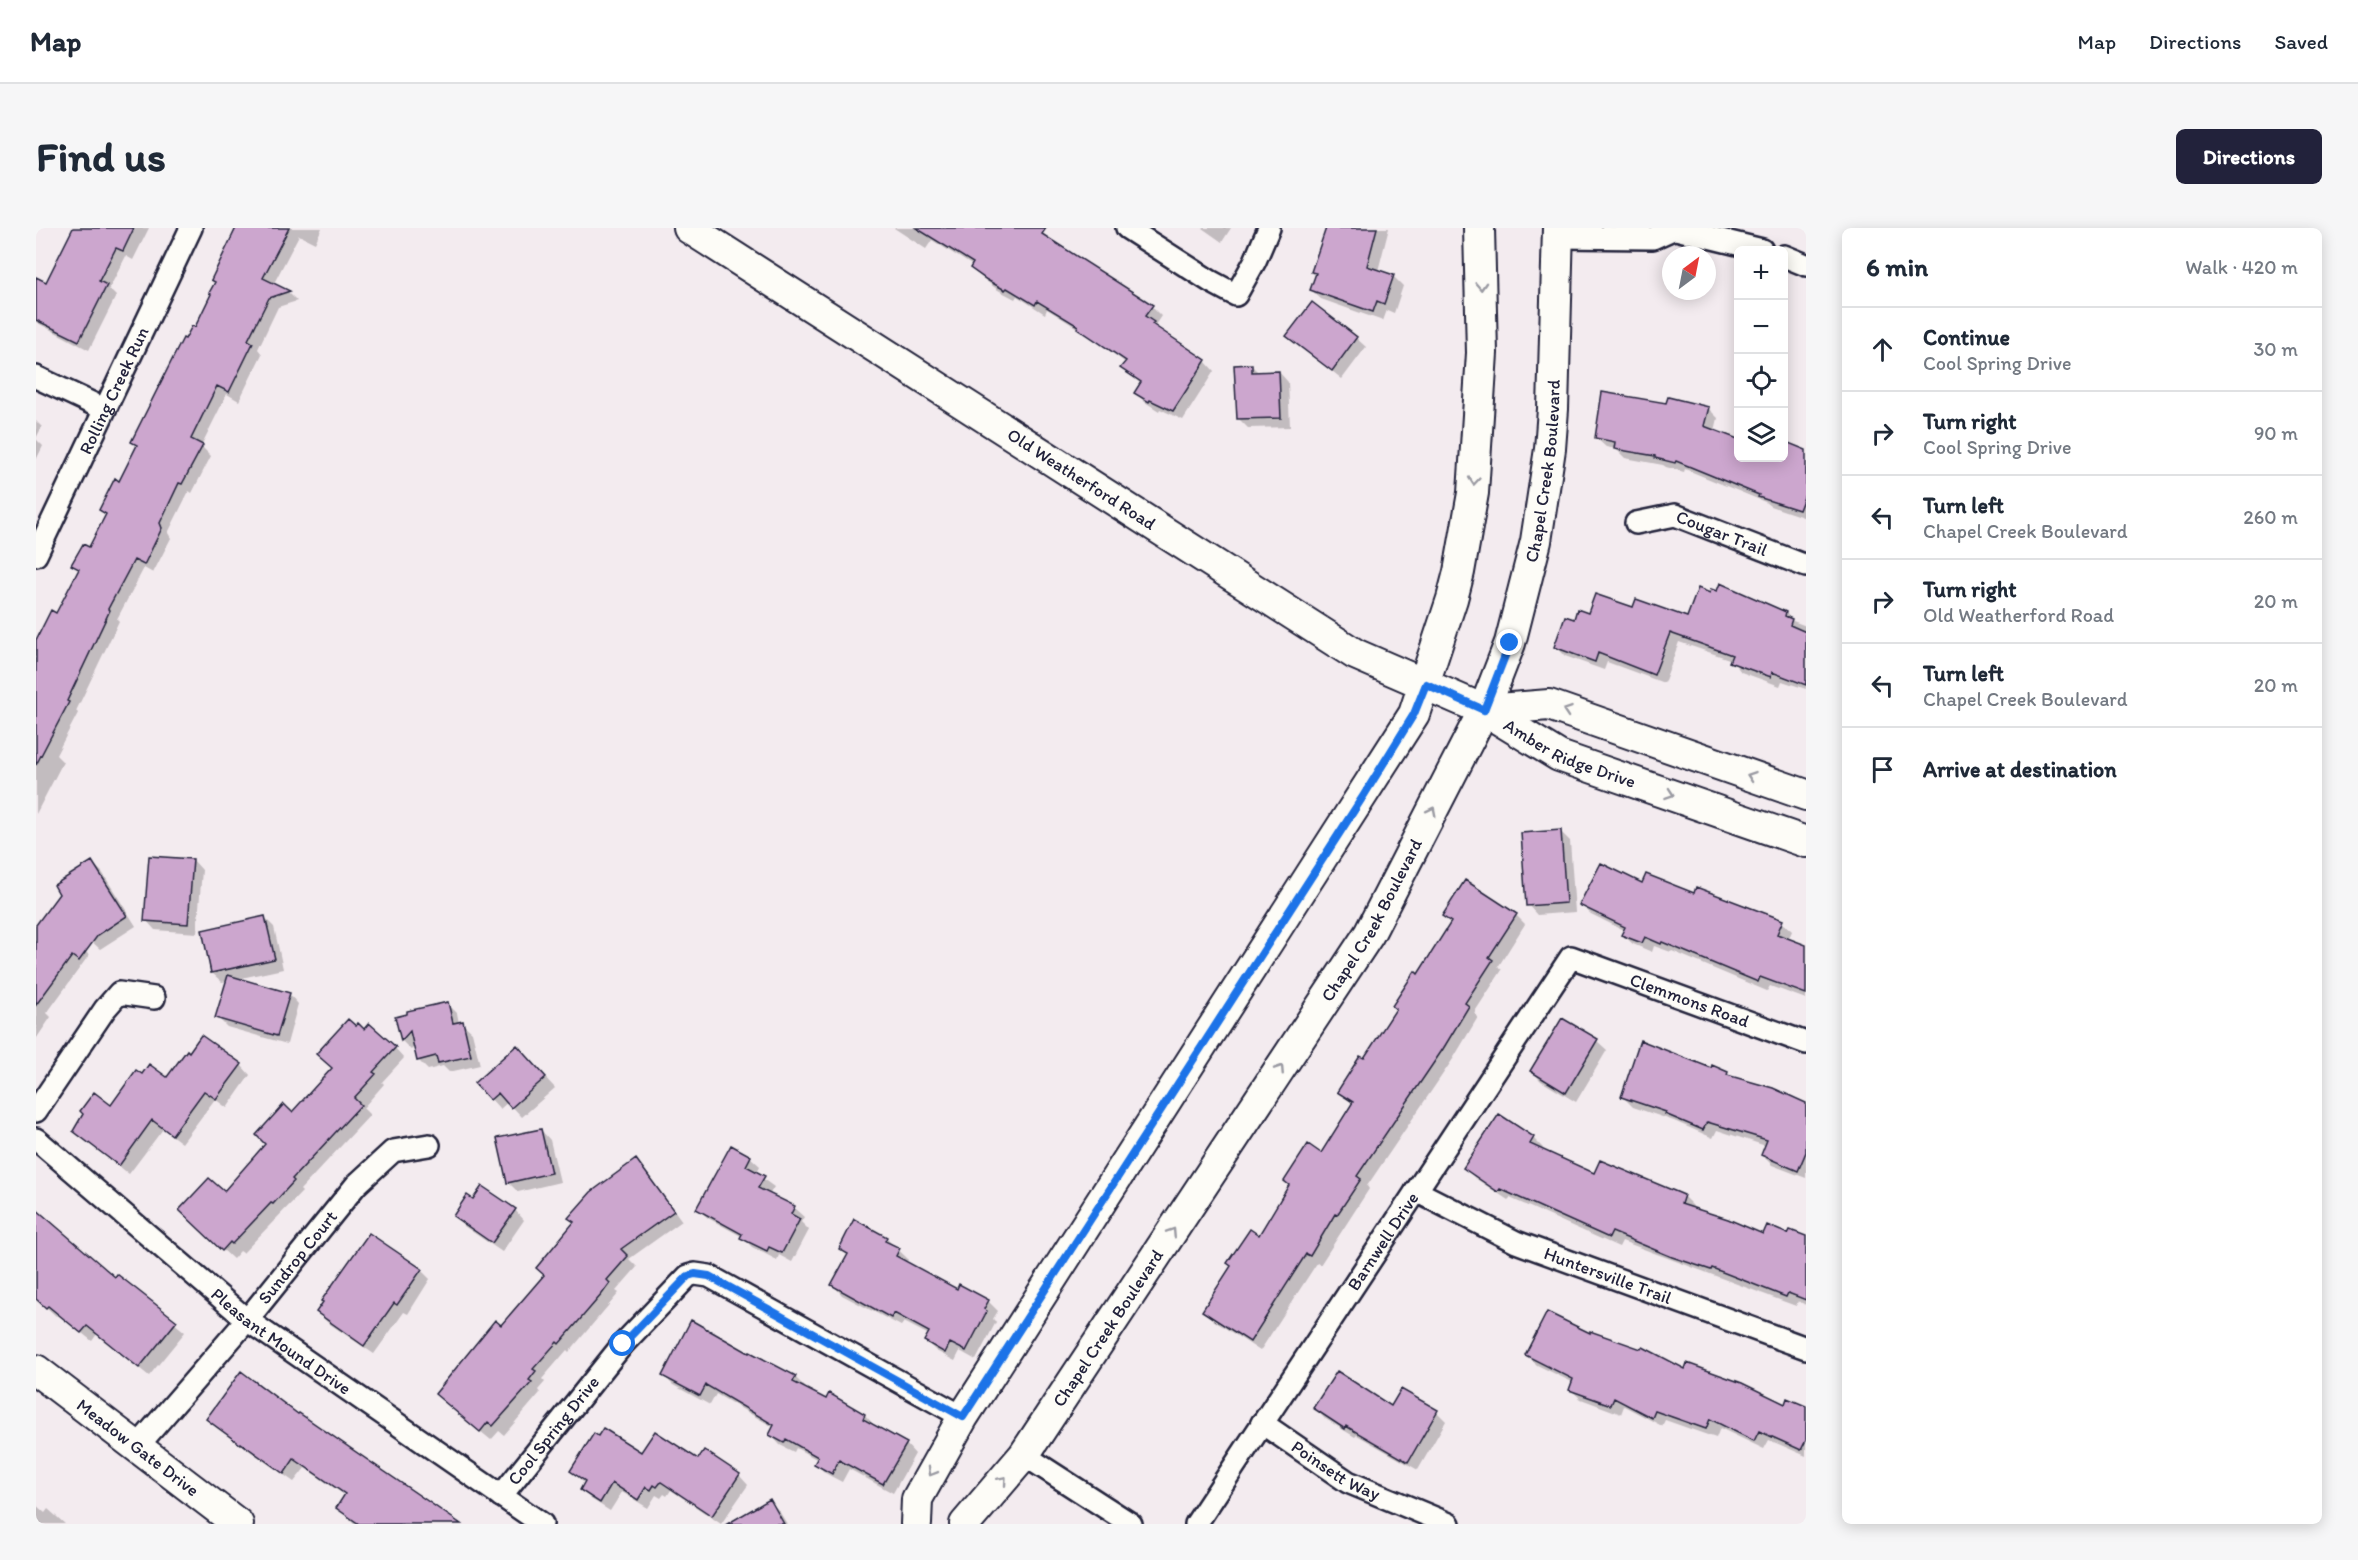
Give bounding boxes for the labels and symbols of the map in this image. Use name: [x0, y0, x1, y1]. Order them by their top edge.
north arrow: [1662, 246, 1716, 300]
one-way arrow: [1475, 282, 1488, 291]
street label: Rolling Creek Run: [74, 323, 154, 458]
street label: Chapel Creek Boulevard: [1520, 379, 1565, 565]
street label: Old Weatherford Road: [1003, 423, 1160, 535]
one-way arrow: [1468, 477, 1481, 486]
street label: Cougar Trail: [1673, 505, 1771, 561]
route end: [1496, 629, 1522, 655]
one-way arrow: [1562, 705, 1573, 718]
street label: Amber Ridge Drive: [1500, 714, 1639, 793]
one-way arrow: [1746, 770, 1757, 783]
one-way arrow: [1664, 787, 1675, 800]
one-way arrow: [1425, 807, 1436, 818]
street label: Chapel Creek Boulevard: [1316, 835, 1427, 1006]
street label: Clemmons Road: [1627, 968, 1752, 1032]
one-way arrow: [1272, 1065, 1284, 1075]
street label: Barnwell Drive: [1343, 1188, 1423, 1295]
street label: Sundrop Court: [253, 1206, 342, 1309]
one-way arrow: [1165, 1227, 1176, 1238]
street label: Huntersville Trail: [1541, 1242, 1675, 1309]
street label: Chapel Creek Boulevard: [1048, 1245, 1168, 1411]
street label: Pleasant Mound Drive: [206, 1283, 355, 1400]
route start: [609, 1330, 635, 1356]
street label: Cool Spring Drive: [503, 1371, 604, 1490]
street label: Meadow Gate Drive: [72, 1394, 203, 1501]
street label: Poinsett Way: [1287, 1435, 1384, 1505]
one-way arrow: [927, 1466, 939, 1476]
one-way arrow: [996, 1476, 1007, 1487]

